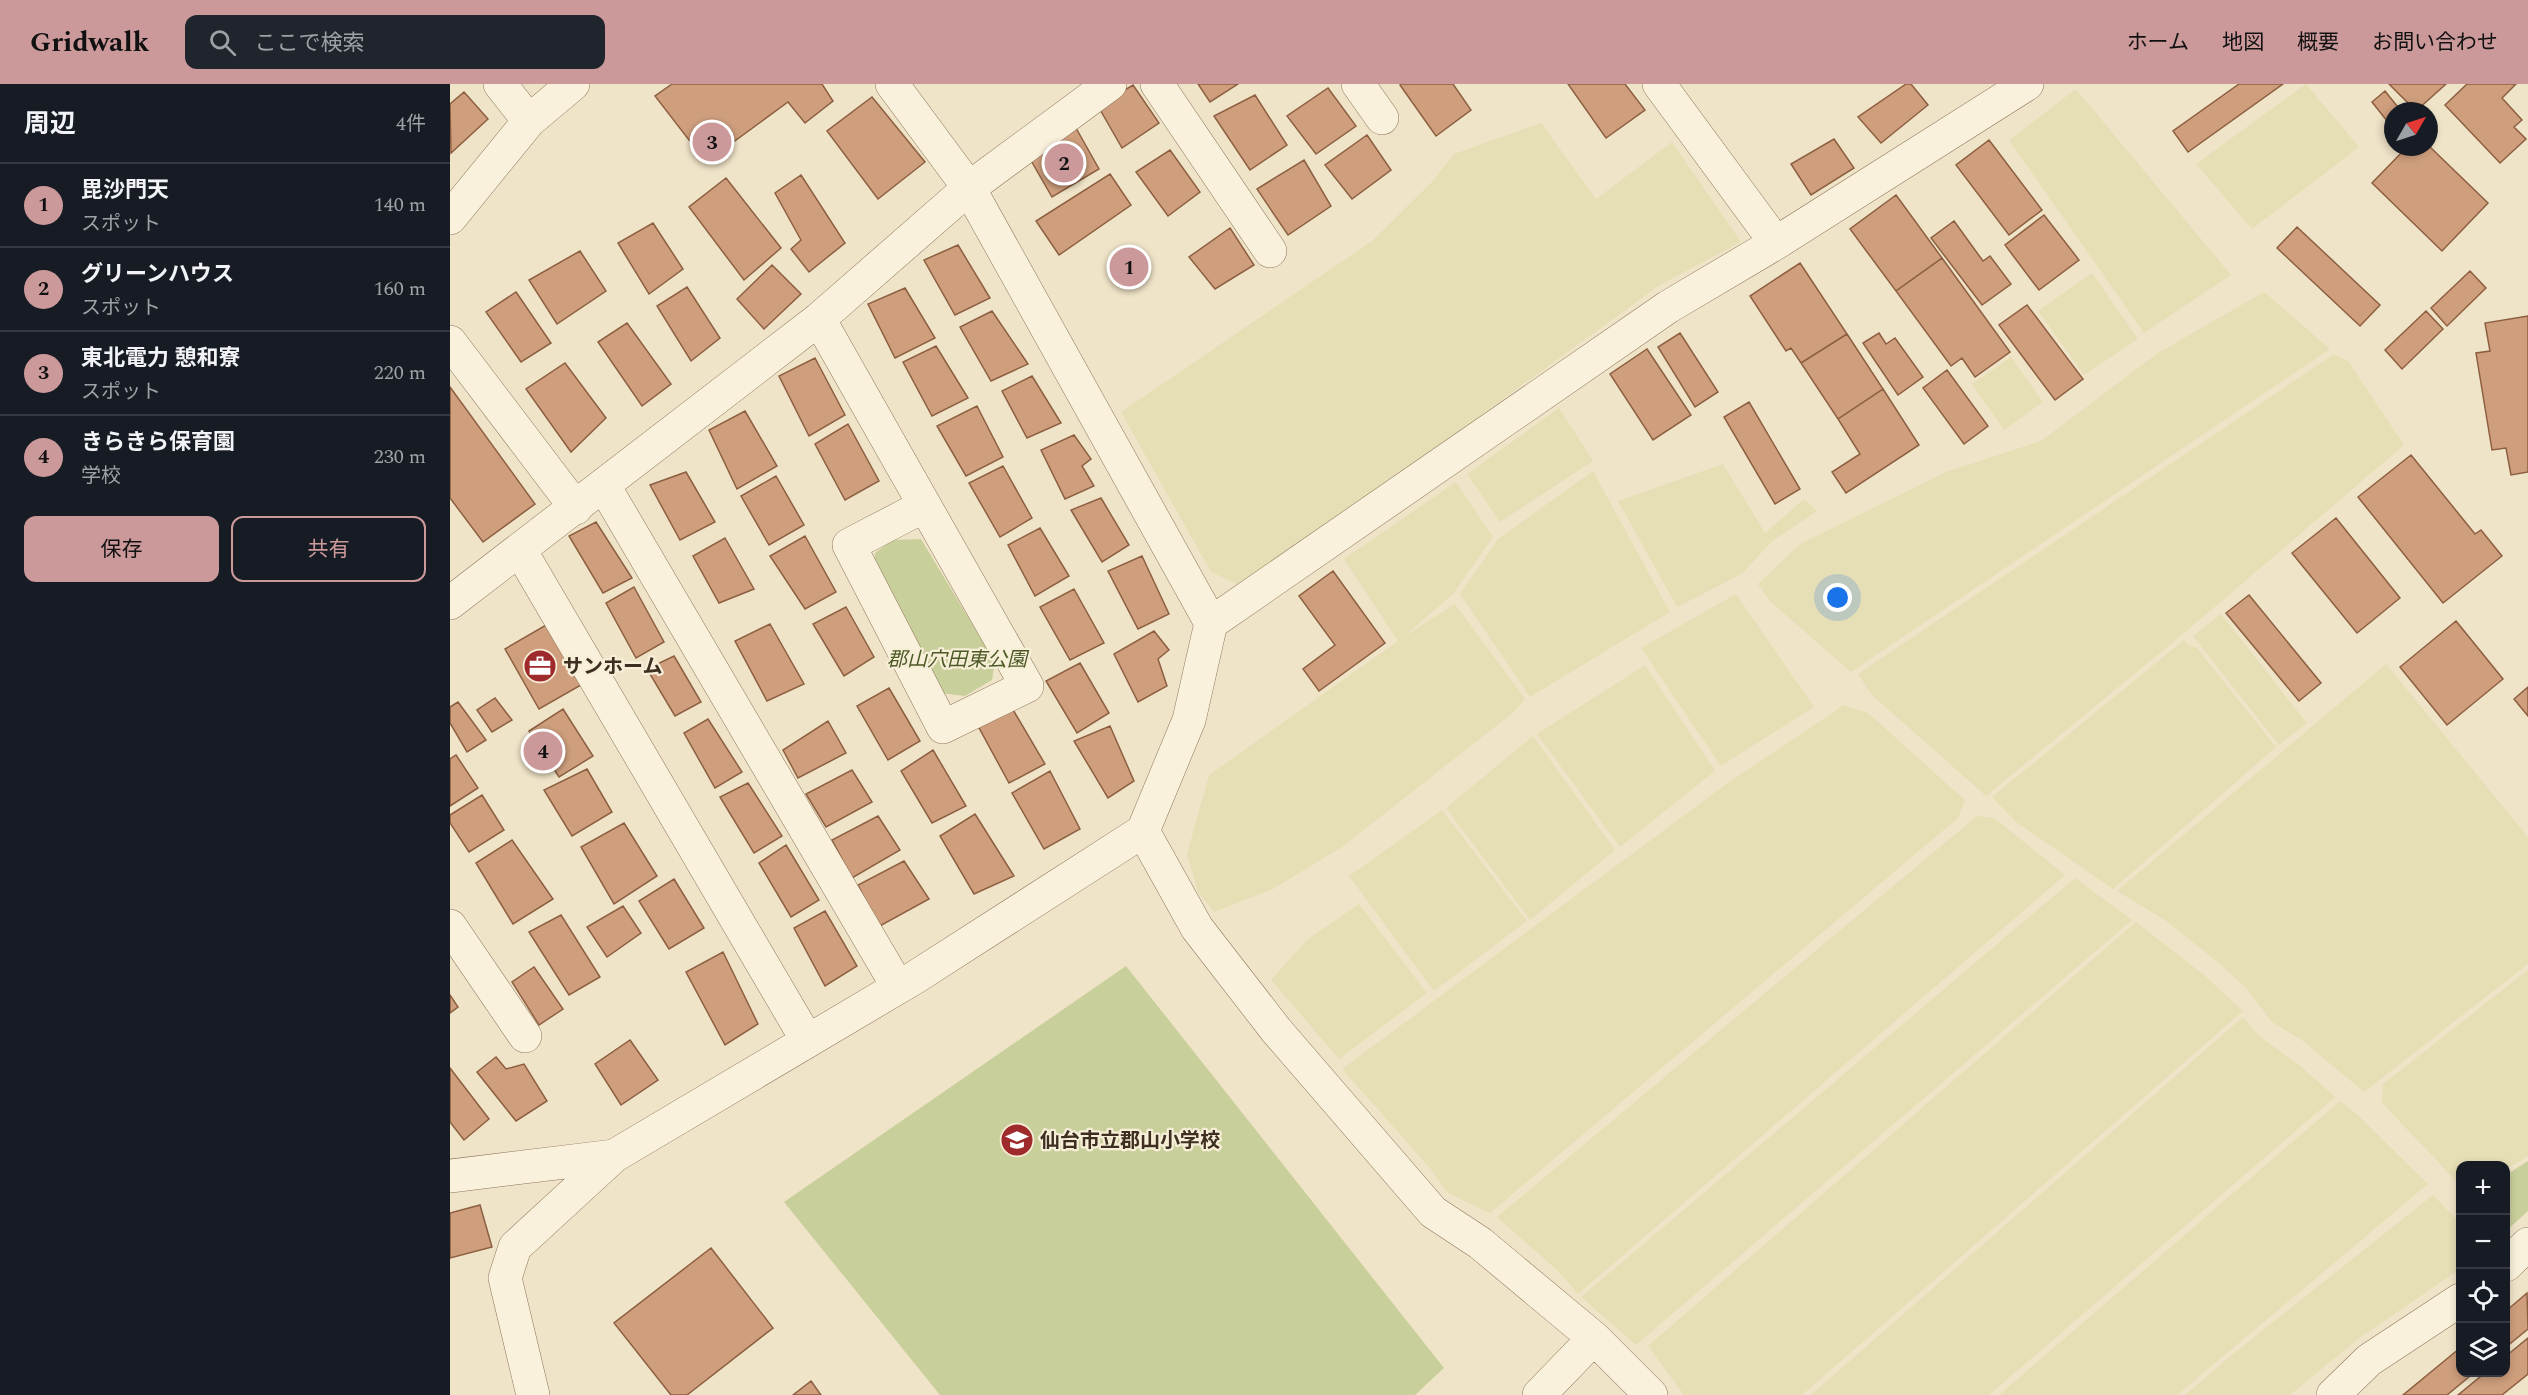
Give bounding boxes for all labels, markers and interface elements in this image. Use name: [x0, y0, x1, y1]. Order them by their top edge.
search box: [185, 15, 605, 69]
text: Gridwalk: [30, 21, 149, 64]
icon: search: [206, 26, 239, 59]
text: ここで検索: [254, 27, 365, 60]
text: ホーム: [2127, 27, 2189, 59]
text: 地図: [2222, 27, 2264, 59]
text: 概要: [2297, 27, 2339, 59]
text: お問い合わせ: [2372, 27, 2498, 59]
north arrow: [2384, 102, 2438, 156]
text: 周辺: [24, 104, 76, 144]
text: 4件: [396, 109, 426, 139]
pin: 3: [692, 120, 732, 164]
pin: 2: [1044, 140, 1084, 185]
text: 毘沙門天: [81, 174, 169, 207]
text: 1: [38, 190, 49, 220]
text: 140 m: [374, 190, 426, 220]
text: スポット: [81, 209, 161, 239]
pin: 1: [1110, 244, 1148, 290]
text: グリーンハウス: [81, 258, 234, 291]
text: 2: [38, 274, 49, 304]
text: 160 m: [374, 274, 426, 304]
text: スポット: [81, 293, 161, 323]
text: 東北電力 憩和寮: [81, 342, 241, 375]
text: 3: [38, 358, 49, 388]
text: 220 m: [374, 358, 426, 388]
text: スポット: [81, 377, 161, 407]
text: きらきら保育園: [81, 426, 235, 459]
text: 4: [38, 442, 49, 472]
text: 230 m: [374, 442, 426, 472]
text: 学校: [81, 461, 121, 491]
button: 保存: [24, 516, 219, 582]
button: 共有: [231, 516, 426, 582]
your location: [1823, 583, 1852, 612]
park label: 郡山穴田東公園: [887, 645, 1030, 675]
office icon: サンホーム: [522, 648, 558, 684]
place label: サンホーム: [563, 652, 662, 682]
pin: 4: [524, 728, 562, 774]
school or university icon: 仙台市立郡山小学校: [999, 1122, 1035, 1158]
place label: 仙台市立郡山小学校: [1040, 1126, 1220, 1156]
map controls: [2456, 1161, 2510, 1377]
button: +: [2456, 1161, 2510, 1215]
button: −: [2456, 1215, 2510, 1269]
button: locate: [2456, 1269, 2510, 1323]
button: layers: [2456, 1323, 2510, 1377]

